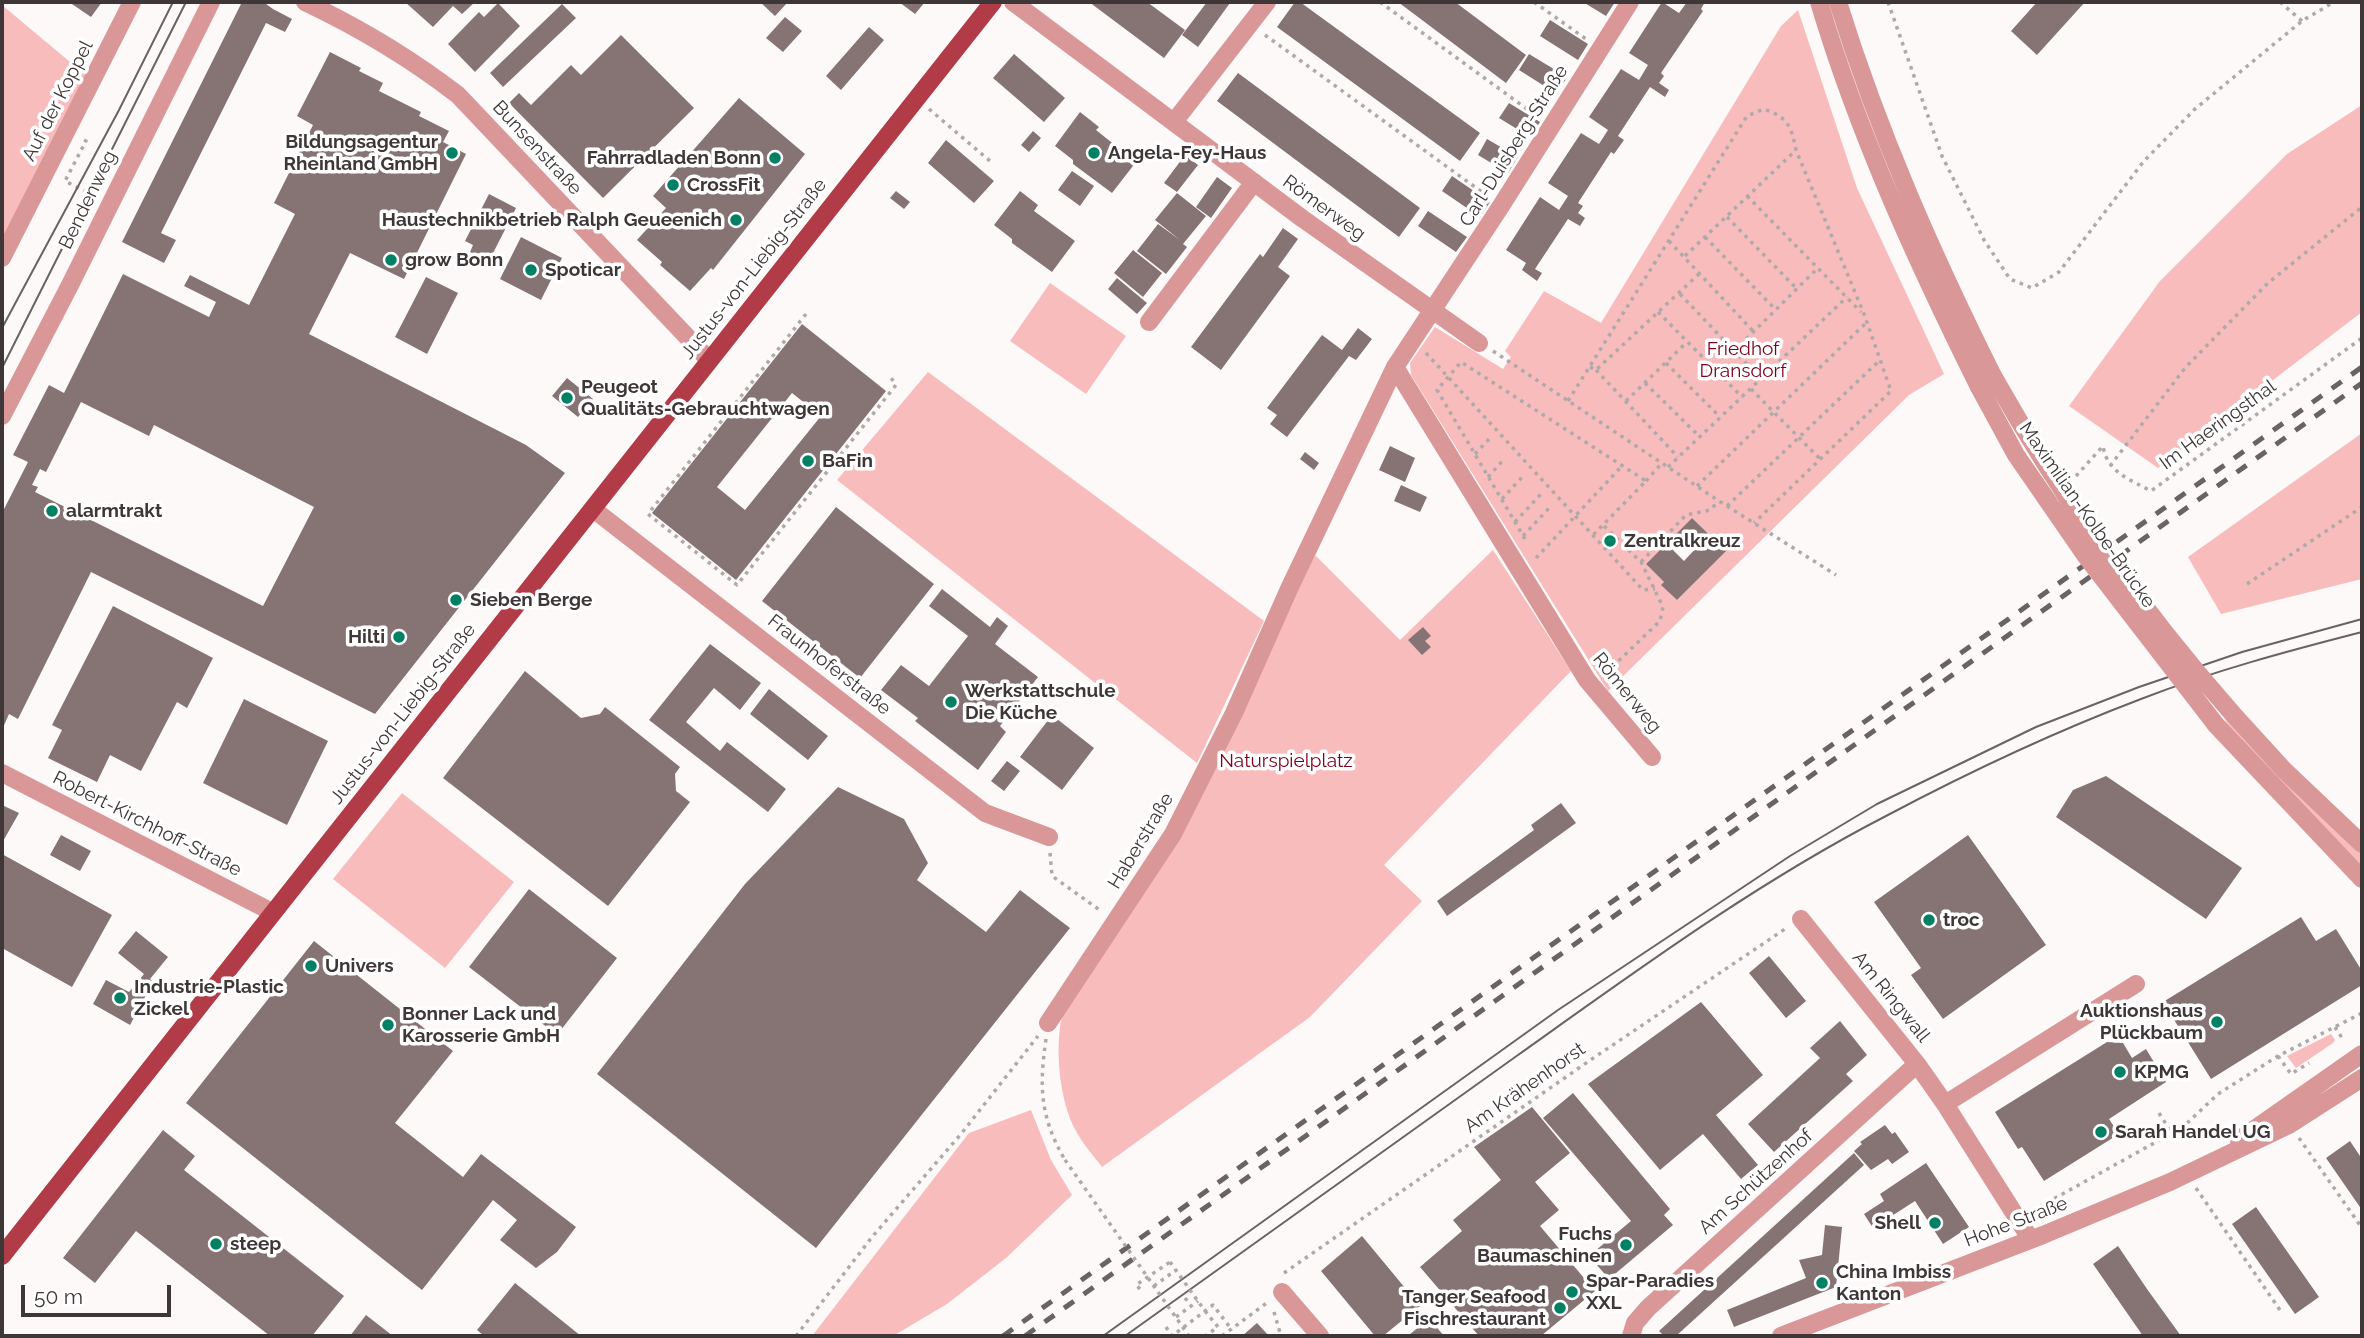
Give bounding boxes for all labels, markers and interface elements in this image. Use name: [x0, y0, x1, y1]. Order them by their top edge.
street label: Auf der Koppel: [18, 37, 98, 165]
street label: Carl-Duisberg-Straße: [1455, 61, 1573, 231]
street label: Bunsenstraße: [488, 96, 586, 200]
place label: Bildungsagentur Rheinland GmbH: [284, 131, 438, 175]
place label: Angela-Fey-Haus: [1108, 142, 1266, 164]
marker: Bildungsagentur Rheinland GmbH: [444, 145, 460, 161]
marker: Angela-Fey-Haus: [1086, 145, 1102, 161]
street label: Bendenweg: [54, 147, 122, 253]
place label: Fahrradladen Bonn: [587, 147, 761, 169]
marker: Fahrradladen Bonn: [767, 150, 783, 166]
street label: Römerweg: [1278, 170, 1370, 246]
street label: Justus-von-Liebig-Straße: [676, 174, 832, 364]
place label: CrossFit: [687, 174, 760, 196]
marker: CrossFit: [665, 177, 681, 193]
place label: Haustechnikbetrieb Ralph Geueenich: [382, 209, 722, 231]
marker: Haustechnikbetrieb Ralph Geueenich: [728, 212, 744, 228]
place label: grow Bonn: [405, 249, 503, 271]
marker: grow Bonn: [383, 252, 399, 268]
place label: Spoticar: [545, 259, 621, 281]
marker: Spoticar: [523, 262, 539, 278]
park label: Friedhof Dransdorf: [1700, 338, 1786, 382]
street label: Im Haeringsthal: [2155, 375, 2281, 475]
place label: Peugeot Qualitäts-Gebrauchtwagen: [581, 376, 830, 420]
marker: Peugeot Qualitäts-Gebrauchtwagen: [559, 390, 575, 406]
street label: Maximilian-Kolbe-Brücke: [2014, 418, 2160, 612]
place label: BaFin: [822, 450, 873, 472]
marker: BaFin: [800, 453, 816, 469]
place label: alarmtrakt: [66, 500, 162, 522]
marker: alarmtrakt: [44, 503, 60, 519]
place label: Zentralkreuz: [1624, 530, 1740, 552]
marker: Zentralkreuz: [1602, 533, 1618, 549]
place label: Sieben Berge: [470, 589, 592, 611]
marker: Sieben Berge: [448, 592, 464, 608]
street label: Fraunhoferstraße: [763, 610, 895, 720]
street label: Justus-von-Liebig-Straße: [325, 619, 481, 809]
place label: Hilti: [348, 626, 385, 648]
marker: Hilti: [391, 629, 407, 645]
street label: Römerweg: [1588, 648, 1666, 738]
place label: Werkstattschule Die Küche: [965, 680, 1116, 724]
marker: Werkstattschule Die Küche: [943, 694, 959, 710]
park label: Naturspielplatz: [1219, 750, 1353, 772]
street label: Robert-Kirchhoff-Straße: [49, 766, 245, 882]
street label: Haberstraße: [1103, 789, 1179, 893]
place label: troc: [1943, 909, 1980, 931]
marker: troc: [1921, 912, 1937, 928]
street label: Am Ringwall: [1847, 947, 1935, 1047]
place label: Univers: [325, 955, 394, 977]
marker: Univers: [303, 958, 319, 974]
place label: Industrie-Plastic Zickel: [134, 976, 284, 1020]
marker: Industrie-Plastic Zickel: [112, 990, 128, 1006]
place label: Auktionshaus Plückbaum: [2080, 1000, 2203, 1044]
place label: Bonner Lack und Karosserie GmbH: [402, 1003, 560, 1047]
marker: Auktionshaus Plückbaum: [2209, 1014, 2225, 1030]
marker: Bonner Lack und Karosserie GmbH: [380, 1017, 396, 1033]
street label: Am Krähenhorst: [1460, 1038, 1590, 1138]
place label: KPMG: [2134, 1061, 2189, 1083]
marker: KPMG: [2112, 1064, 2128, 1080]
place label: Sarah Handel UG: [2115, 1121, 2270, 1143]
marker: Sarah Handel UG: [2093, 1124, 2109, 1140]
street label: Am Schützenhof: [1694, 1125, 1818, 1239]
street label: Hohe Straße: [1961, 1192, 2071, 1252]
place label: Shell: [1874, 1212, 1921, 1234]
marker: Shell: [1927, 1215, 1943, 1231]
place label: Fuchs Baumaschinen: [1477, 1223, 1612, 1267]
place label: steep: [230, 1233, 281, 1255]
marker: steep: [208, 1236, 224, 1252]
marker: Fuchs Baumaschinen: [1618, 1237, 1634, 1253]
place label: China Imbiss Kanton: [1836, 1261, 1951, 1305]
place label: Spar-Paradies XXL: [1586, 1270, 1714, 1314]
scale bar: [24, 1272, 175, 1316]
marker: China Imbiss Kanton: [1814, 1275, 1830, 1291]
text: 50 m: [34, 1284, 83, 1309]
marker: Spar-Paradies XXL: [1564, 1284, 1580, 1300]
place label: Tanger Seafood Fischrestaurant: [1402, 1286, 1546, 1330]
marker: Tanger Seafood Fischrestaurant: [1552, 1300, 1568, 1316]

